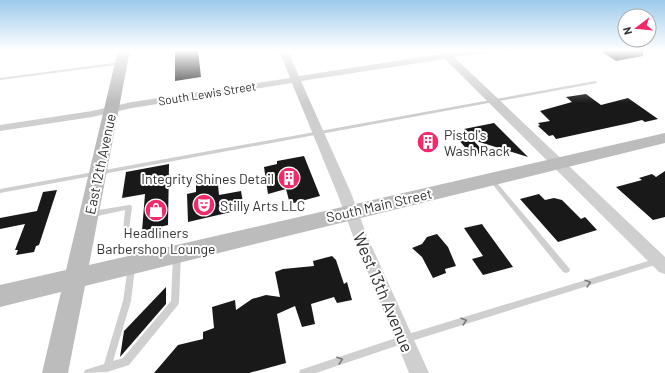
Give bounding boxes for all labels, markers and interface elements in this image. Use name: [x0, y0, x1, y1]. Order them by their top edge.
north arrow: [617, 8, 657, 48]
text: N: [620, 26, 634, 36]
street label: South Lewis Street: [157, 78, 257, 108]
street label: East 12th Avenue: [81, 112, 119, 216]
place label: Pistol's Wash Rack: [444, 126, 510, 159]
building icon: Pistol's Wash Rack: [415, 129, 441, 155]
building icon: Integrity Shines Detail: [276, 165, 302, 191]
place label: Integrity Shines Detail: [141, 170, 274, 187]
street label: South Main Street: [324, 185, 434, 225]
theatre icon: Stilly Arts LLC: [191, 192, 217, 218]
shop icon: Headliners Barbershop Lounge: [143, 197, 169, 223]
place label: Stilly Arts LLC: [220, 197, 305, 214]
place label: Headliners Barbershop Lounge: [97, 224, 215, 257]
street label: West 13th Avenue: [350, 229, 418, 355]
one-way arrow: [585, 279, 592, 288]
one-way arrow: [460, 317, 467, 326]
one-way arrow: [337, 357, 344, 365]

